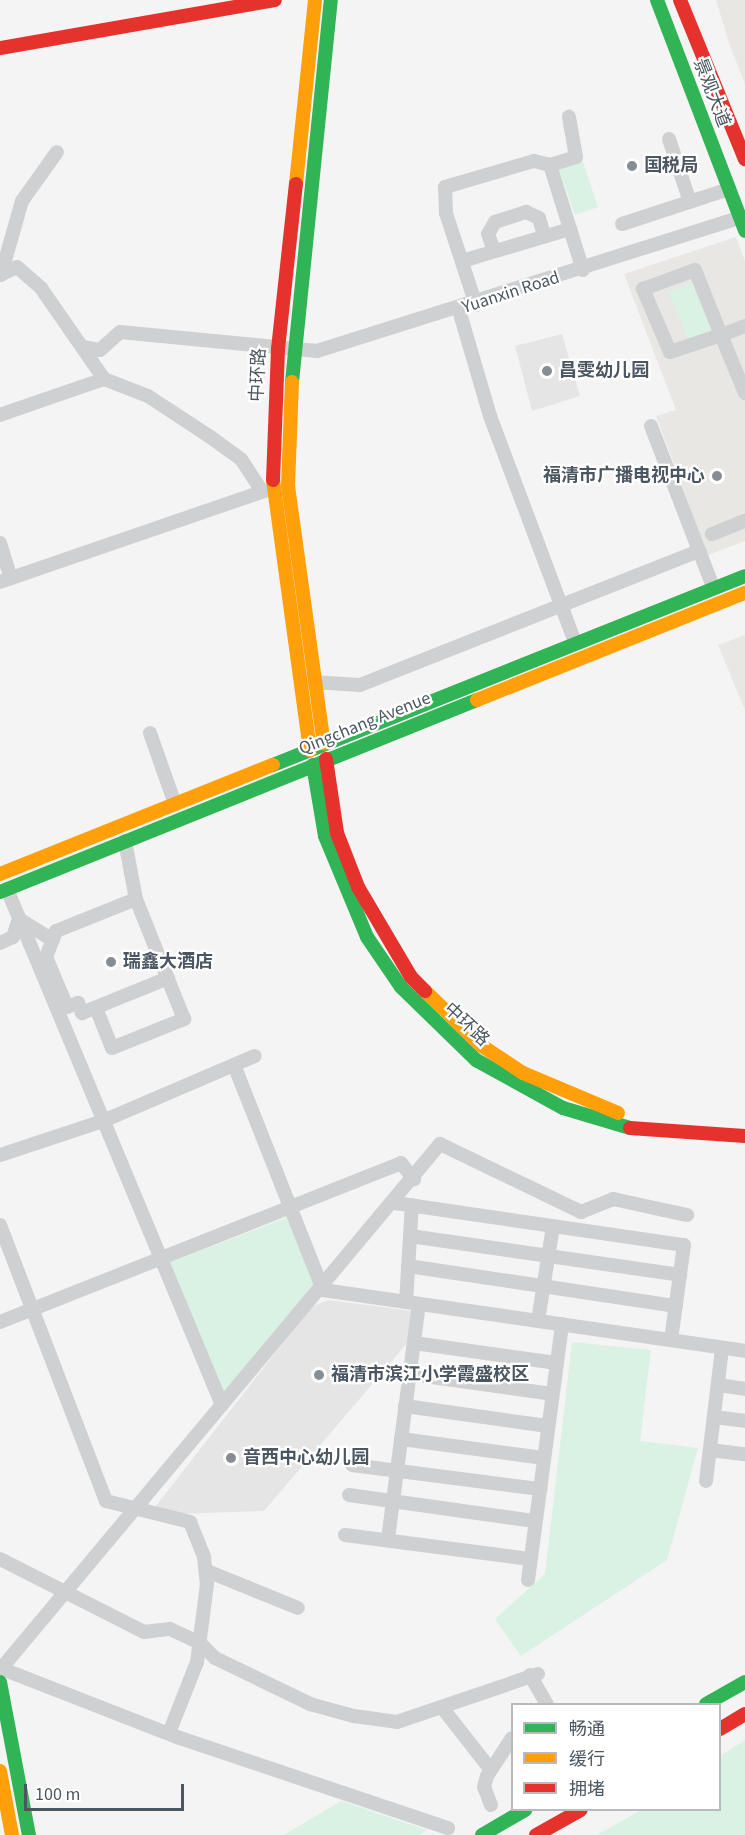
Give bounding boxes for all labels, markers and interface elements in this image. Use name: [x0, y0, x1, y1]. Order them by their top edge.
street label: 景观大道: [688, 56, 734, 130]
place label: 国税局: [644, 155, 698, 177]
marker: 国税局: [625, 159, 639, 173]
street label: Yuanxin Road: [460, 267, 562, 319]
street label: 中环路: [247, 347, 271, 403]
place label: 昌雯幼儿园: [559, 360, 649, 382]
marker: 昌雯幼儿园: [540, 364, 554, 378]
place label: 福清市广播电视中心: [543, 465, 705, 487]
marker: 福清市广播电视中心: [710, 469, 724, 483]
street label: Qingchang Avenue: [296, 688, 434, 760]
place label: 瑞鑫大酒店: [123, 951, 213, 973]
marker: 瑞鑫大酒店: [104, 955, 118, 969]
street label: 中环路: [439, 999, 493, 1051]
place label: 福清市滨江小学霞盛校区: [331, 1364, 529, 1386]
marker: 福清市滨江小学霞盛校区: [312, 1368, 326, 1382]
place label: 音西中心幼儿园: [243, 1447, 369, 1469]
marker: 音西中心幼儿园: [224, 1451, 238, 1465]
legend: [511, 1703, 721, 1811]
text: 畅通: [569, 1717, 605, 1742]
text: 缓行: [569, 1747, 605, 1772]
scale bar: [27, 1772, 188, 1810]
text: 拥堵: [569, 1777, 605, 1802]
text: 100 m: [35, 1782, 80, 1807]

